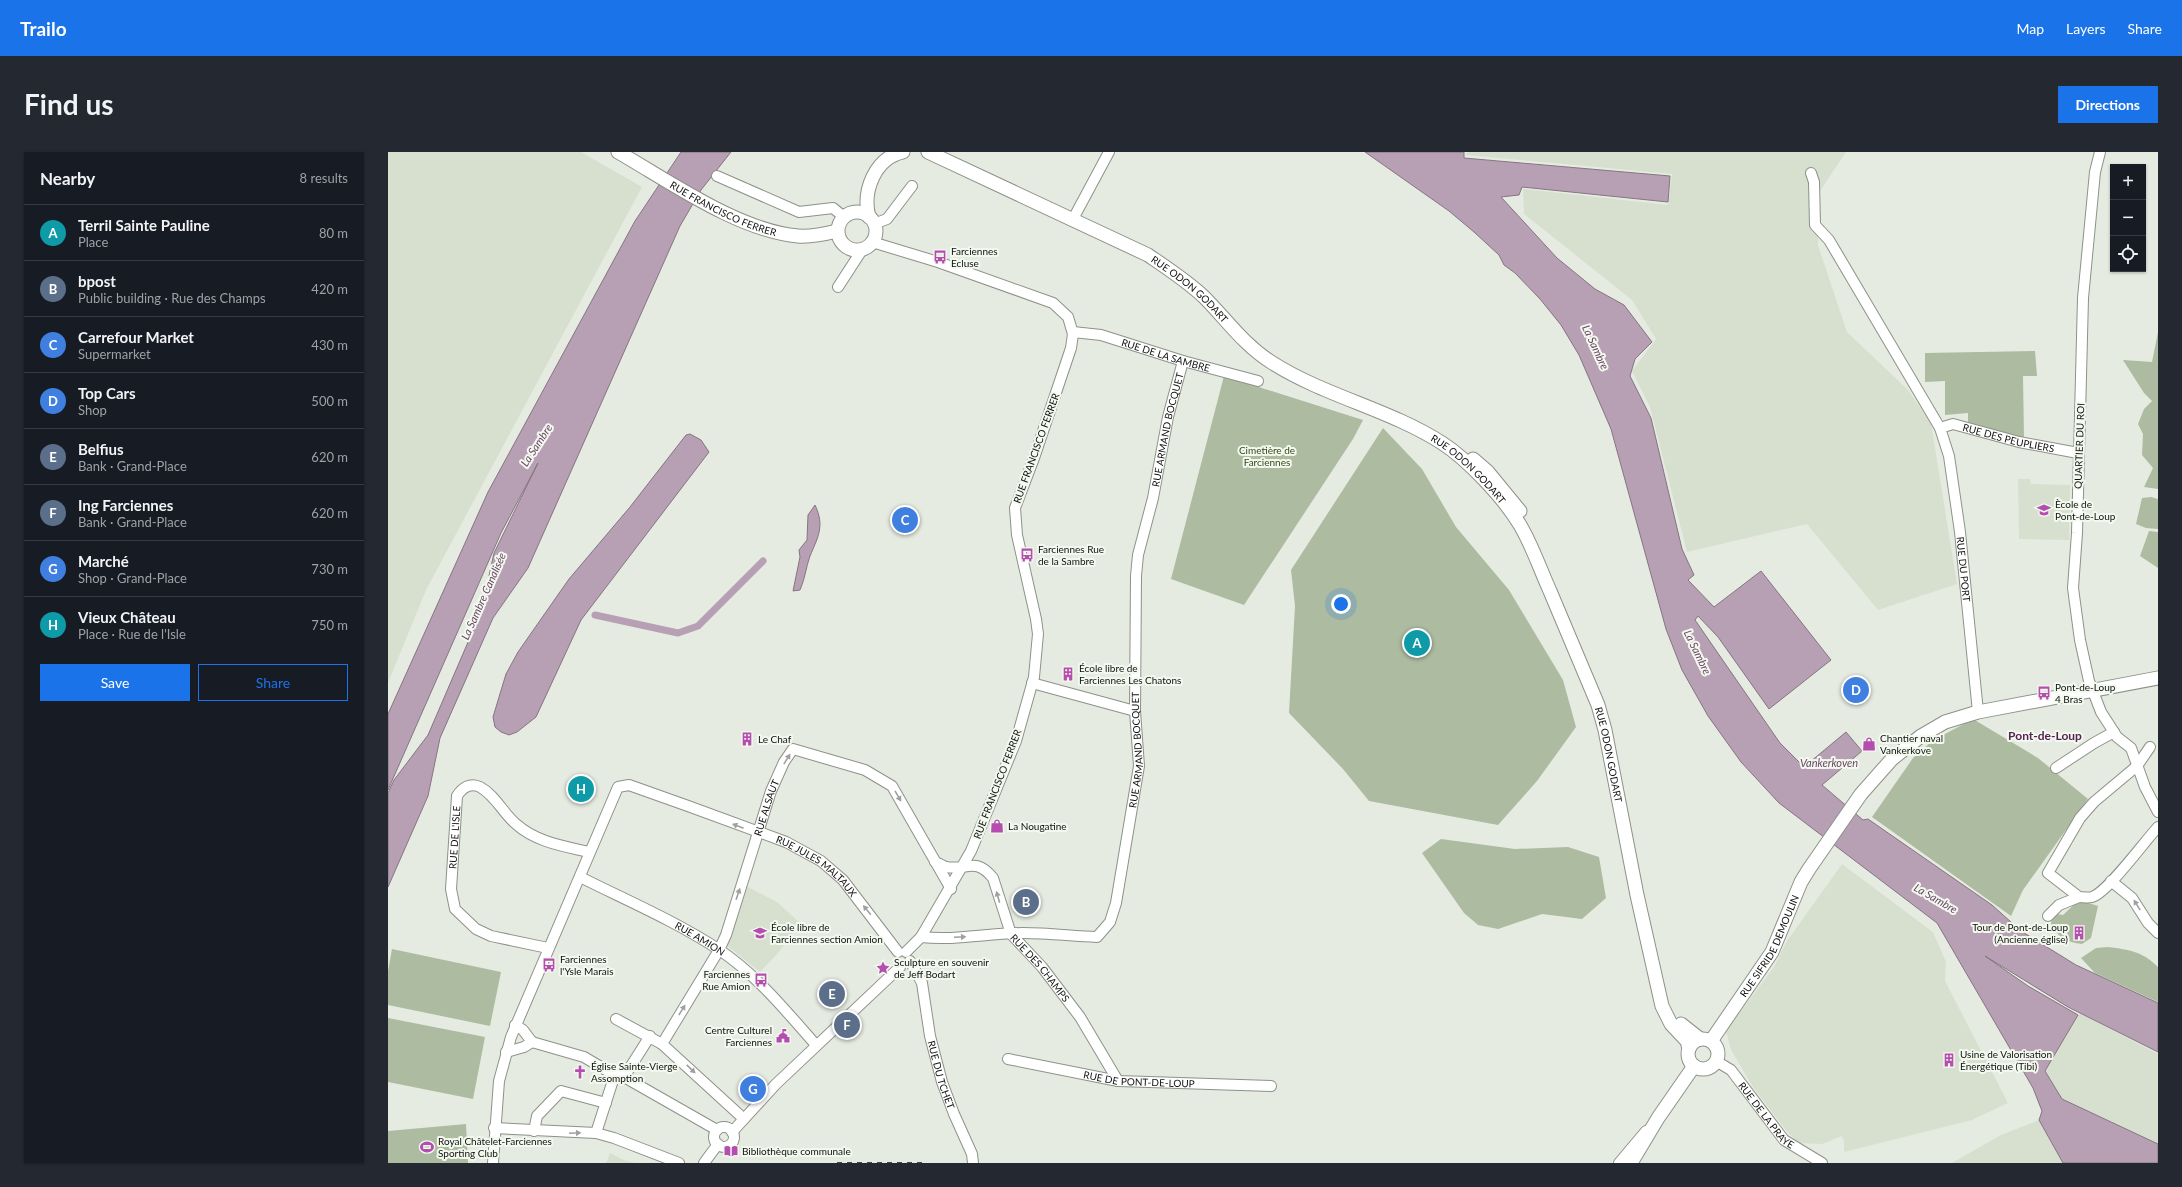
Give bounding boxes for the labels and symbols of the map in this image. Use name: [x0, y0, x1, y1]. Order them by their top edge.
street label: RUE FRANCISCO FERRER: [668, 178, 779, 238]
place label: Farciennes Ecluse: [951, 245, 998, 269]
bus stop icon: Farciennes Ecluse: [932, 249, 948, 265]
street label: RUE ODON GODART: [1149, 253, 1231, 325]
water label: La Sambre: [1580, 323, 1612, 371]
street label: RUE DE LA SAMBRE: [1120, 336, 1212, 374]
street label: RUE ARMAND BOCQUET: [1149, 371, 1186, 488]
street label: RUE FRANCISCO FERRER: [1010, 391, 1062, 505]
street label: QUARTIER DU ROI: [2072, 403, 2086, 489]
water label: La Sambre: [518, 421, 554, 469]
street label: RUE DES PEUPLIERS: [1961, 421, 2055, 454]
street label: RUE ODON GODART: [1429, 432, 1508, 506]
park label: Cimetière de Farciennes: [1239, 444, 1295, 468]
place label: Ècole de Pont-de-Loup: [2055, 498, 2116, 522]
school or university icon: Ècole de Pont-de-Loup: [2036, 502, 2052, 518]
pin: C: [892, 505, 918, 535]
street label: RUE DU PORT: [1955, 536, 1973, 603]
place label: Farciennes Rue de la Sambre: [1038, 543, 1104, 567]
bus stop icon: Farciennes Rue de la Sambre: [1019, 547, 1035, 563]
water label: La Sambre Canalisée: [458, 550, 508, 642]
your location: [1331, 594, 1351, 614]
pin: A: [1404, 628, 1430, 658]
water label: La Sambre: [1682, 628, 1714, 676]
place label: École libre de Farciennes Les Chatons: [1079, 662, 1181, 686]
building icon: École libre de Farciennes Les Chatons: [1060, 666, 1076, 682]
pin: D: [1843, 675, 1869, 705]
place label: Pont-de-Loup 4 Bras: [2055, 681, 2116, 705]
bus stop icon: Pont-de-Loup 4 Bras: [2036, 685, 2052, 701]
street label: RUE ARMAND BOCQUET: [1126, 692, 1145, 809]
street label: RUE ODON GODART: [1593, 705, 1625, 803]
street label: RUE FRANCISCO FERRER: [971, 727, 1024, 840]
district label: Pont-de-Loup: [2008, 728, 2082, 743]
building icon: Le Chaf: [739, 731, 755, 747]
place label: Chantier naval Vankerkove: [1880, 732, 1943, 756]
place label: Le Chaf: [758, 733, 792, 745]
shop icon: Chantier naval Vankerkove: [1861, 736, 1877, 752]
one-way arrow: [783, 753, 790, 765]
water label: Vankerkoven: [1800, 756, 1858, 769]
pin: H: [568, 774, 594, 804]
street label: RUE ALSAUT: [751, 778, 781, 837]
one-way arrow: [894, 790, 901, 802]
street label: RUE DE L'ISLE: [446, 805, 462, 869]
shop icon: La Nougatine: [989, 818, 1005, 834]
place label: La Nougatine: [1008, 820, 1067, 832]
one-way arrow: [731, 822, 743, 828]
street label: RUE JULES MALTAUX: [775, 833, 860, 899]
water label: La Sambre: [1912, 880, 1960, 916]
one-way arrow: [735, 887, 741, 899]
pin: B: [1013, 887, 1039, 917]
one-way arrow: [995, 891, 1001, 903]
street label: RUE SIFRIDE DEMOULIN: [1737, 893, 1801, 999]
one-way arrow: [2133, 899, 2140, 911]
one-way arrow: [862, 904, 871, 915]
street label: RUE AMION: [673, 919, 727, 958]
place label: École libre de Farciennes section Amion: [771, 921, 883, 945]
place label: Tour de Pont-de-Loup (Ancienne église): [1972, 921, 2068, 945]
school or university icon: École libre de Farciennes section Amion: [752, 925, 768, 941]
building icon: Tour de Pont-de-Loup (Ancienne église): [2071, 925, 2087, 941]
street label: RUE DES CHAMPS: [1008, 931, 1072, 1004]
one-way arrow: [954, 934, 966, 941]
place label: Farciennes l'Ysle Marais: [560, 953, 613, 977]
place label: Sculpture en souvenir de Jeff Bodart: [894, 956, 989, 980]
bus stop icon: Farciennes l'Ysle Marais: [541, 957, 557, 973]
place icon: Sculpture en souvenir de Jeff Bodart: [875, 960, 891, 976]
place label: Farciennes Rue Amion: [702, 968, 750, 992]
bus stop icon: Farciennes Rue Amion: [753, 972, 769, 988]
pin: E: [819, 979, 845, 1009]
one-way arrow: [678, 1005, 686, 1015]
pin: F: [834, 1010, 860, 1040]
place label: Centre Culturel Farciennes: [705, 1024, 772, 1048]
public building icon: Centre Culturel Farciennes: [775, 1028, 791, 1044]
street label: RUE DU TCHET: [925, 1039, 958, 1111]
place label: Usine de Valorisation Énergétique (Tibi): [1960, 1048, 2052, 1072]
building icon: Usine de Valorisation Énergétique (Tibi): [1941, 1052, 1957, 1068]
place label: Église Sainte-Vierge Assomption: [591, 1060, 678, 1084]
church icon: Église Sainte-Vierge Assomption: [572, 1064, 588, 1080]
one-way arrow: [686, 1064, 696, 1074]
street label: RUE DE PONT-DE-LOUP: [1082, 1068, 1195, 1090]
pin: G: [740, 1074, 766, 1104]
street label: RUE DE LA PRAYE: [1736, 1079, 1797, 1151]
one-way arrow: [569, 1129, 581, 1136]
place label: Royal Châtelet-Farciennes Sporting Club: [438, 1135, 552, 1159]
sports icon: Royal Châtelet-Farciennes Sporting Club: [419, 1139, 435, 1155]
library icon: Bibliothèque communale: [723, 1143, 739, 1159]
place label: Bibliothèque communale: [742, 1145, 851, 1157]

